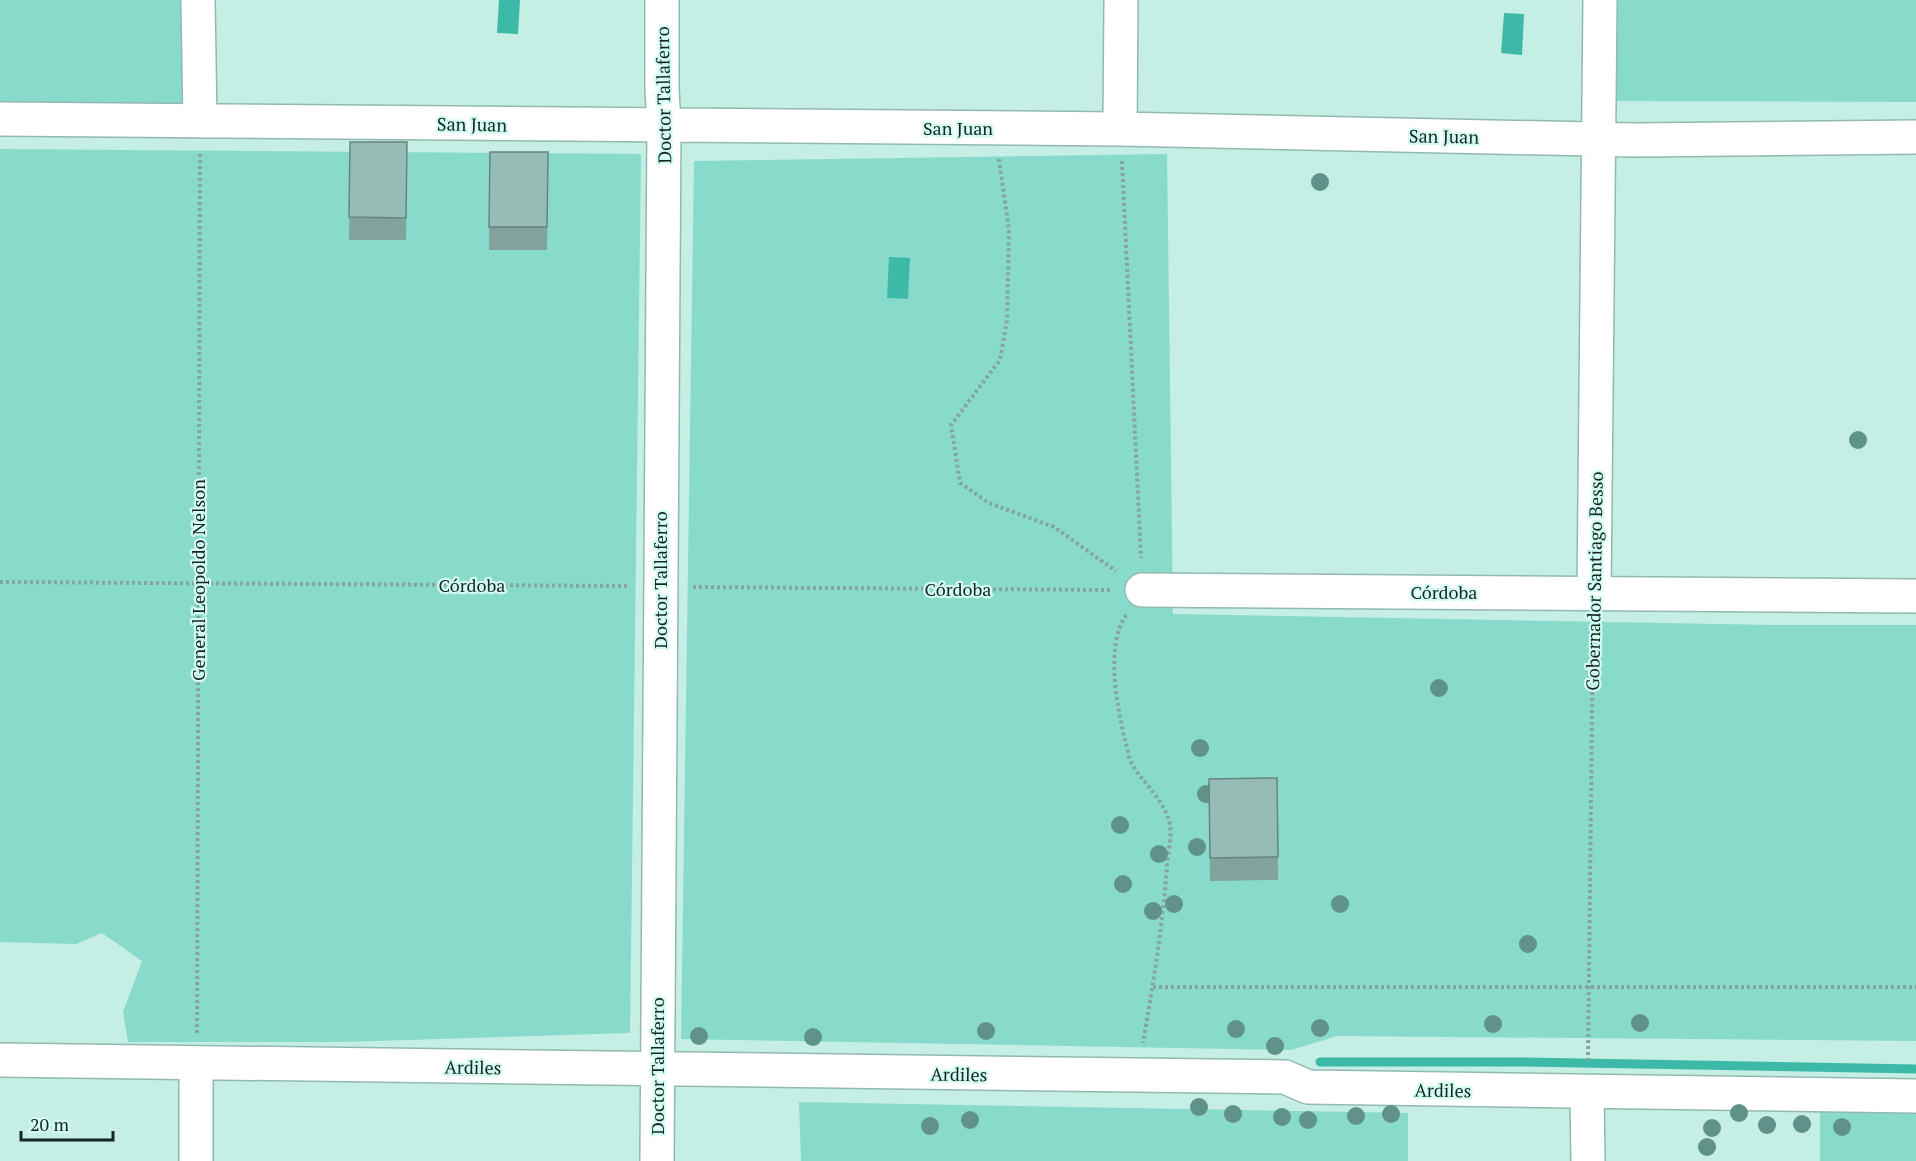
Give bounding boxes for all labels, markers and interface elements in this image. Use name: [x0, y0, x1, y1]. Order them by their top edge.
street label: Doctor Tallaferro: [650, 26, 676, 164]
street label: San Juan: [437, 111, 508, 137]
street label: San Juan: [923, 116, 993, 140]
street label: San Juan: [1409, 123, 1480, 149]
street label: Gobernador Santiago Besso: [1580, 471, 1608, 691]
street label: General Leopoldo Nelson: [186, 479, 210, 681]
street label: Doctor Tallaferro: [648, 511, 672, 649]
street label: Córdoba: [439, 573, 505, 597]
street label: Córdoba: [925, 577, 991, 601]
street label: Córdoba: [1411, 580, 1477, 604]
street label: Doctor Tallaferro: [645, 997, 669, 1135]
street label: Ardiles: [444, 1055, 502, 1079]
street label: Ardiles: [930, 1062, 988, 1086]
street label: Ardiles: [1414, 1078, 1472, 1102]
scale bar: [21, 1104, 112, 1142]
text: 20 m: [30, 1112, 70, 1136]

